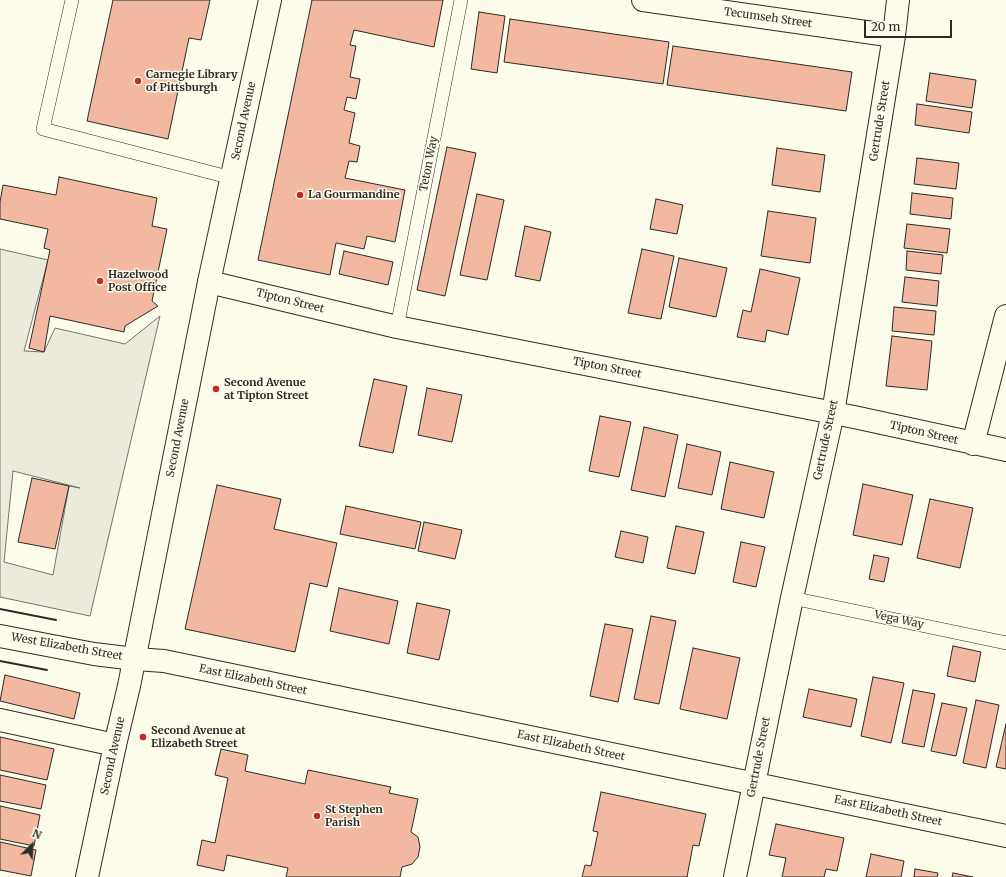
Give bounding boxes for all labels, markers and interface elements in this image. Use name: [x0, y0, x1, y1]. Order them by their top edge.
street label: Tecumseh Street: [723, 5, 813, 31]
scale bar: [866, 12, 954, 38]
text: 20 m: [871, 19, 900, 34]
place label: Carnegie Library of Pittsburgh: [146, 68, 238, 94]
marker: Carnegie Library of Pittsburgh: [133, 76, 143, 86]
street label: Gertrude Street: [867, 80, 893, 162]
street label: Second Avenue: [229, 81, 259, 161]
street label: Teton Way: [417, 135, 441, 193]
place label: La Gourmandine: [308, 188, 400, 202]
marker: La Gourmandine: [295, 190, 305, 200]
place label: Hazelwood Post Office: [108, 268, 168, 294]
marker: Hazelwood Post Office: [95, 276, 105, 286]
street label: Tipton Street: [255, 286, 325, 316]
street label: Tipton Street: [572, 355, 642, 381]
place label: Second Avenue at Tipton Street: [224, 376, 309, 402]
marker: Second Avenue at Tipton Street: [211, 384, 221, 394]
street label: Second Avenue: [164, 398, 192, 478]
street label: Gertrude Street: [811, 399, 841, 481]
street label: Tipton Street: [889, 419, 959, 447]
street label: Vega Way: [873, 608, 925, 632]
street label: West Elizabeth Street: [10, 631, 124, 663]
street label: East Elizabeth Street: [198, 662, 308, 698]
street label: Second Avenue: [98, 716, 128, 796]
street label: Gertrude Street: [745, 716, 773, 798]
place label: Second Avenue at Elizabeth Street: [151, 724, 246, 750]
street label: East Elizabeth Street: [516, 728, 626, 764]
marker: Second Avenue at Elizabeth Street: [138, 732, 148, 742]
street label: East Elizabeth Street: [833, 793, 943, 829]
place label: St Stephen Parish: [325, 803, 383, 829]
marker: St Stephen Parish: [312, 811, 322, 821]
north arrow: [12, 825, 52, 865]
text: N: [30, 826, 44, 842]

